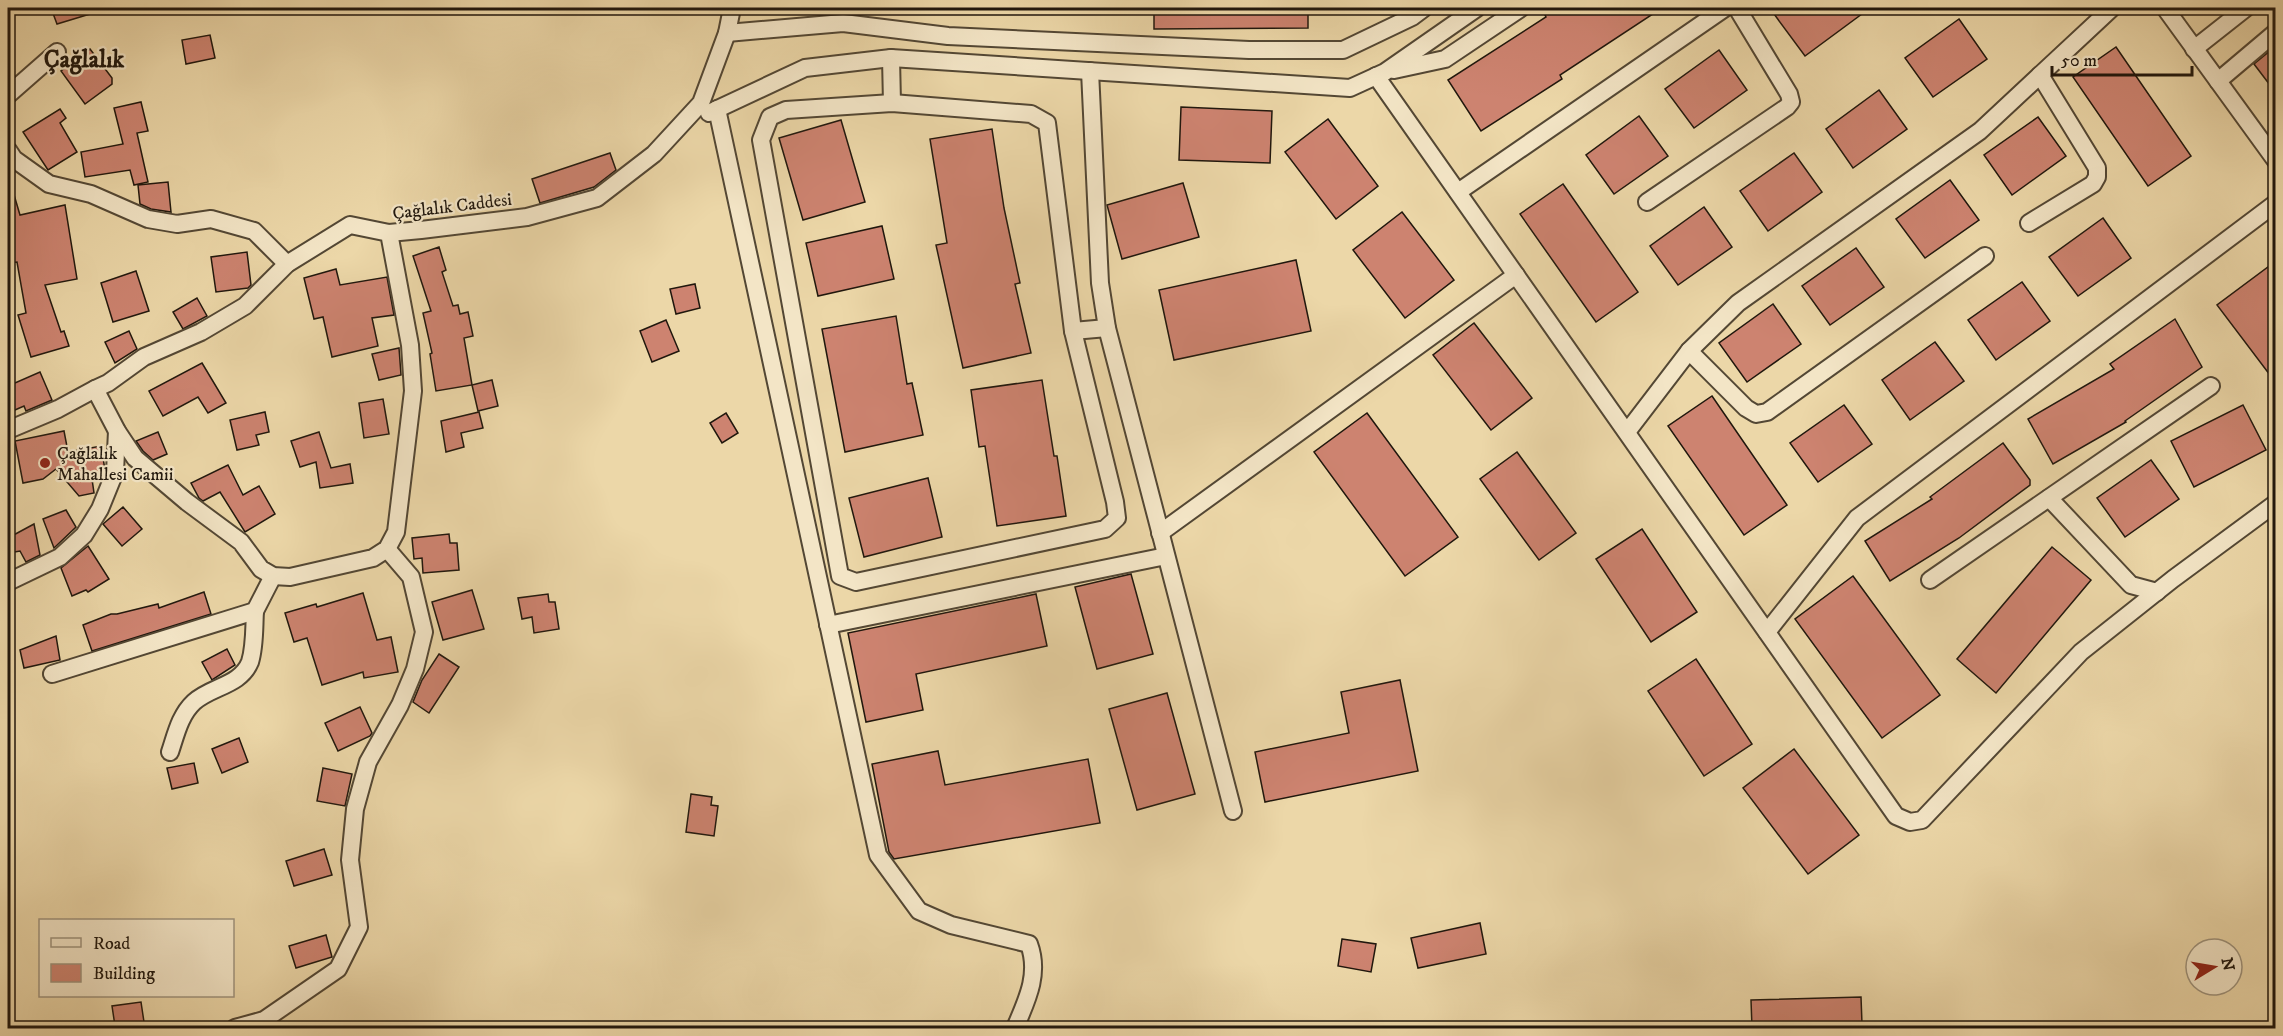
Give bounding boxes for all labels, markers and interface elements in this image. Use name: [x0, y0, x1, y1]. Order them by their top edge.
scale bar: [2052, 39, 2192, 77]
district label: Çağlalık: [44, 45, 125, 75]
text: 50 m: [2061, 50, 2097, 72]
street label: Çağlalık Caddesi: [391, 189, 513, 225]
place label: Çağlalık Mahallesi Camii: [57, 443, 173, 486]
marker: Çağlalık Mahallesi Camii: [38, 456, 52, 470]
legend: [39, 919, 234, 997]
text: Road: [93, 933, 130, 955]
north arrow: [2184, 937, 2244, 997]
text: N: [2217, 956, 2239, 973]
text: Building: [93, 963, 155, 985]

